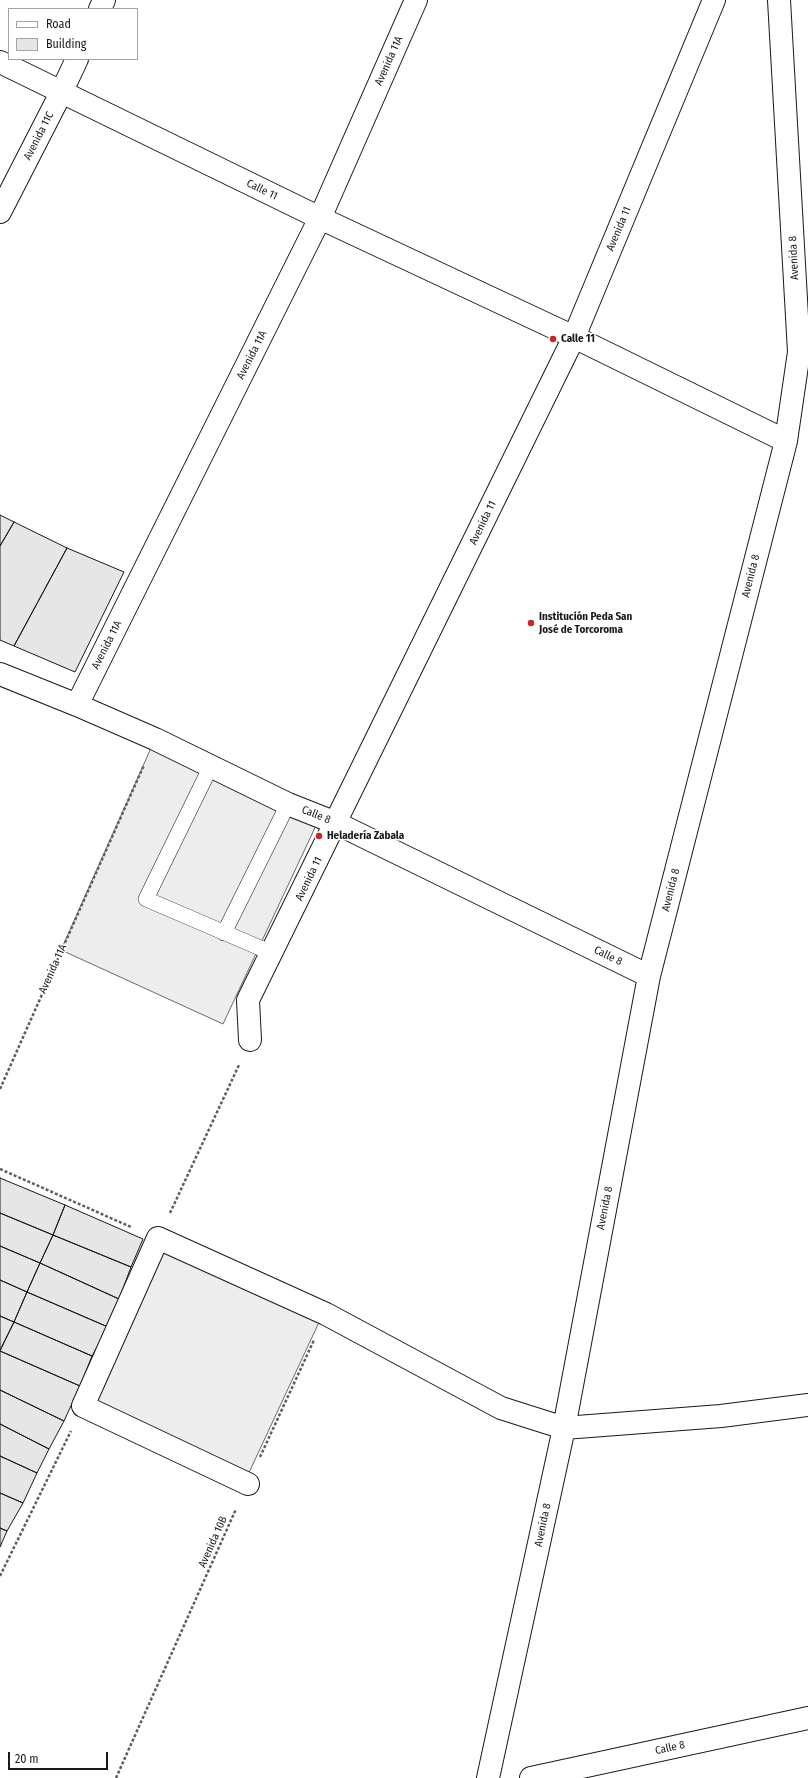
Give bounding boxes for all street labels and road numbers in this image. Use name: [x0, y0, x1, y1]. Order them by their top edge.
street label: Avenida 11A: [372, 34, 406, 88]
street label: Avenida 11C: [21, 110, 57, 162]
street label: Calle 11: [244, 177, 280, 203]
street label: Avenida 11: [604, 205, 634, 253]
street label: Avenida 8: [786, 236, 802, 280]
street label: Avenida 11A: [234, 329, 270, 381]
street label: Avenida 11: [467, 499, 499, 547]
street label: Avenida 8: [739, 553, 763, 599]
street label: Avenida 11A: [89, 619, 125, 671]
street label: Calle 8: [300, 803, 332, 827]
street label: Avenida 11: [293, 855, 325, 903]
street label: Avenida 8: [659, 867, 683, 913]
street label: Avenida 11A: [36, 942, 70, 996]
street label: Calle 8: [592, 943, 624, 969]
street label: Avenida 8: [594, 1185, 616, 1231]
street label: Avenida 8: [532, 1502, 554, 1548]
street label: Avenida 10B: [196, 1514, 230, 1570]
street label: Calle 8: [654, 1738, 686, 1758]

